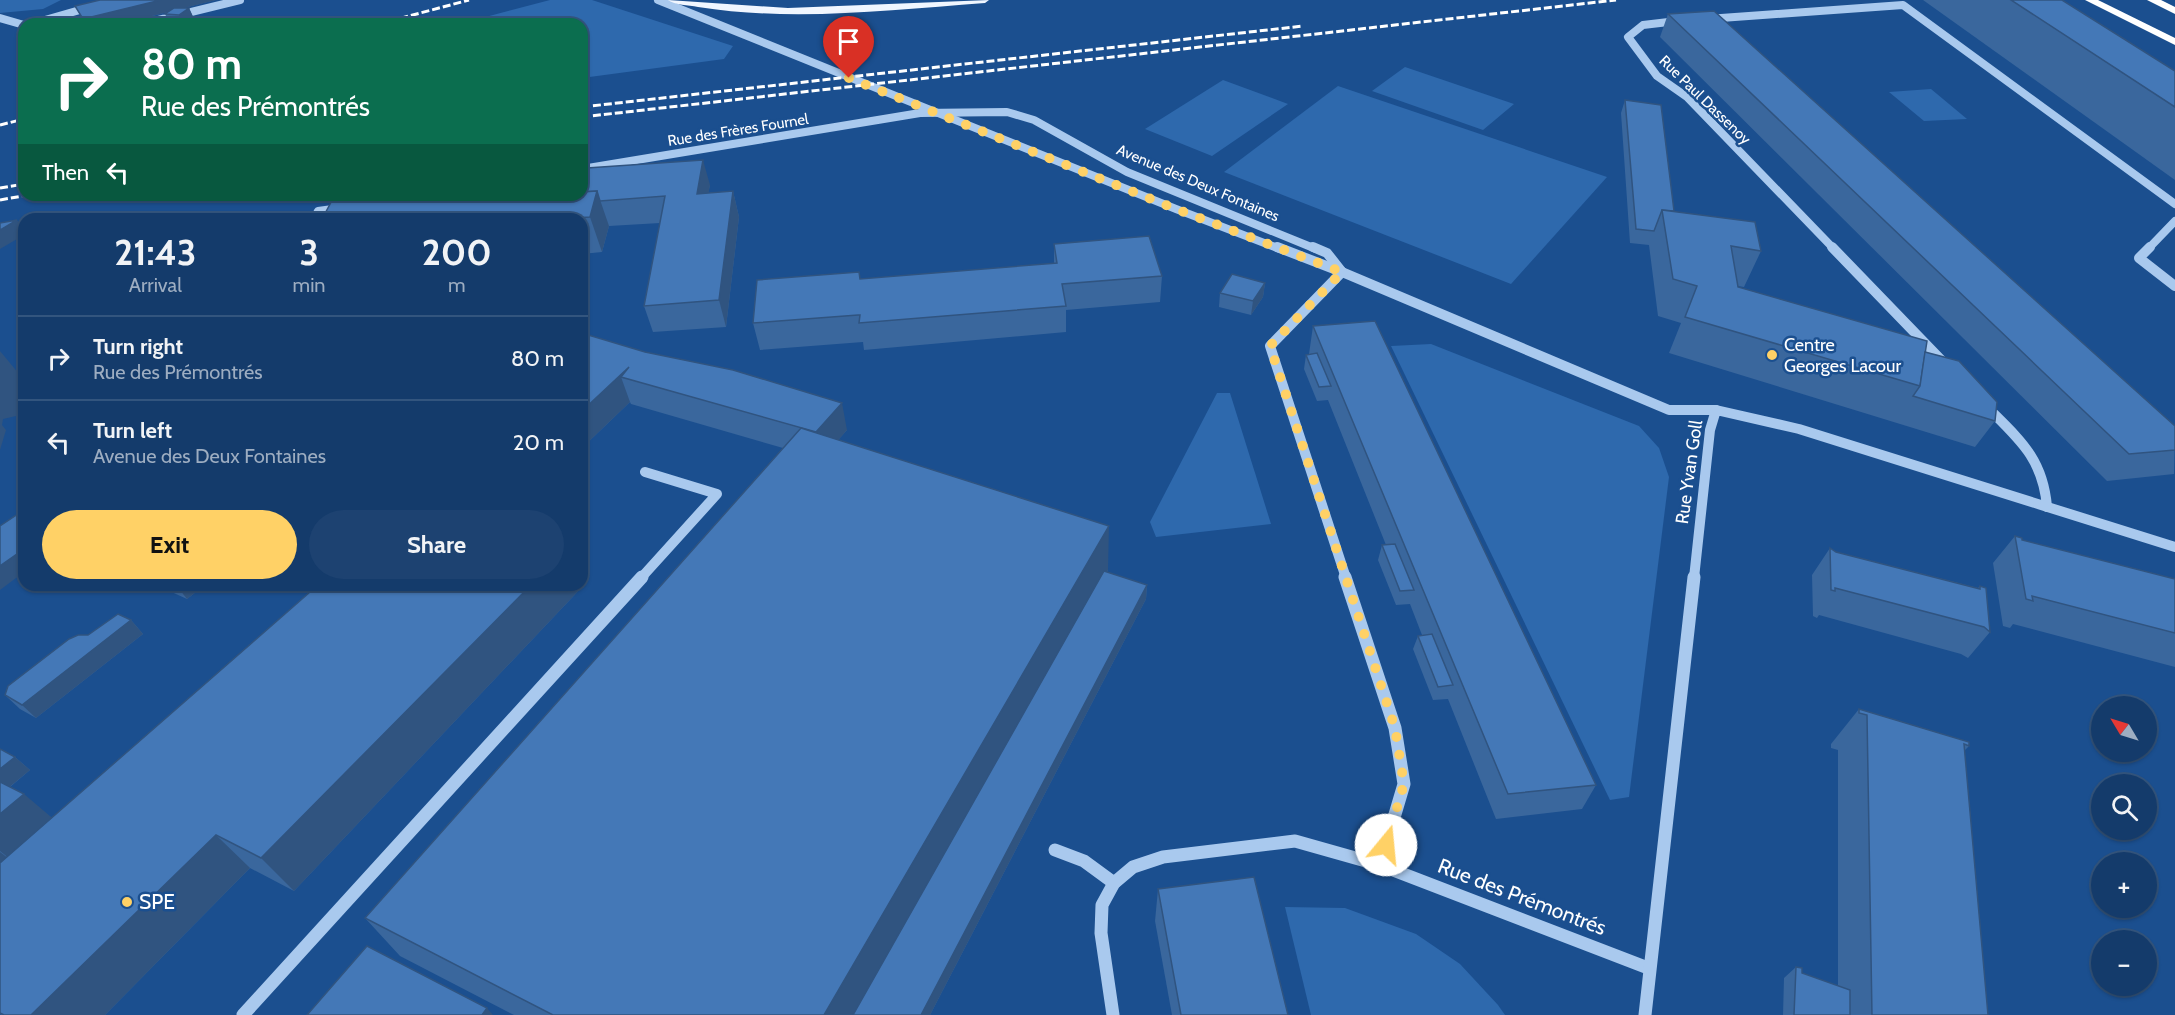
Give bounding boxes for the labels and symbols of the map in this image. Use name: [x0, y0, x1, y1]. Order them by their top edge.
pin: [823, 16, 874, 78]
street label: Rue Paul Dassenoy: [1655, 52, 1755, 149]
street label: Rue des Frères Fournel: [666, 110, 810, 150]
street label: Avenue des Deux Fontaines: [1114, 141, 1282, 225]
place label: Centre Georges Lacour: [1784, 334, 1901, 377]
marker: Centre Georges Lacour: [1765, 348, 1779, 362]
street label: Rue Yvan Goll: [1671, 418, 1707, 525]
north arrow: [2091, 696, 2157, 762]
position arrow: [1354, 813, 1418, 877]
street label: Rue des Prémontrés: [1435, 853, 1610, 940]
place label: SPE: [139, 889, 175, 914]
marker: SPE: [120, 895, 134, 909]

